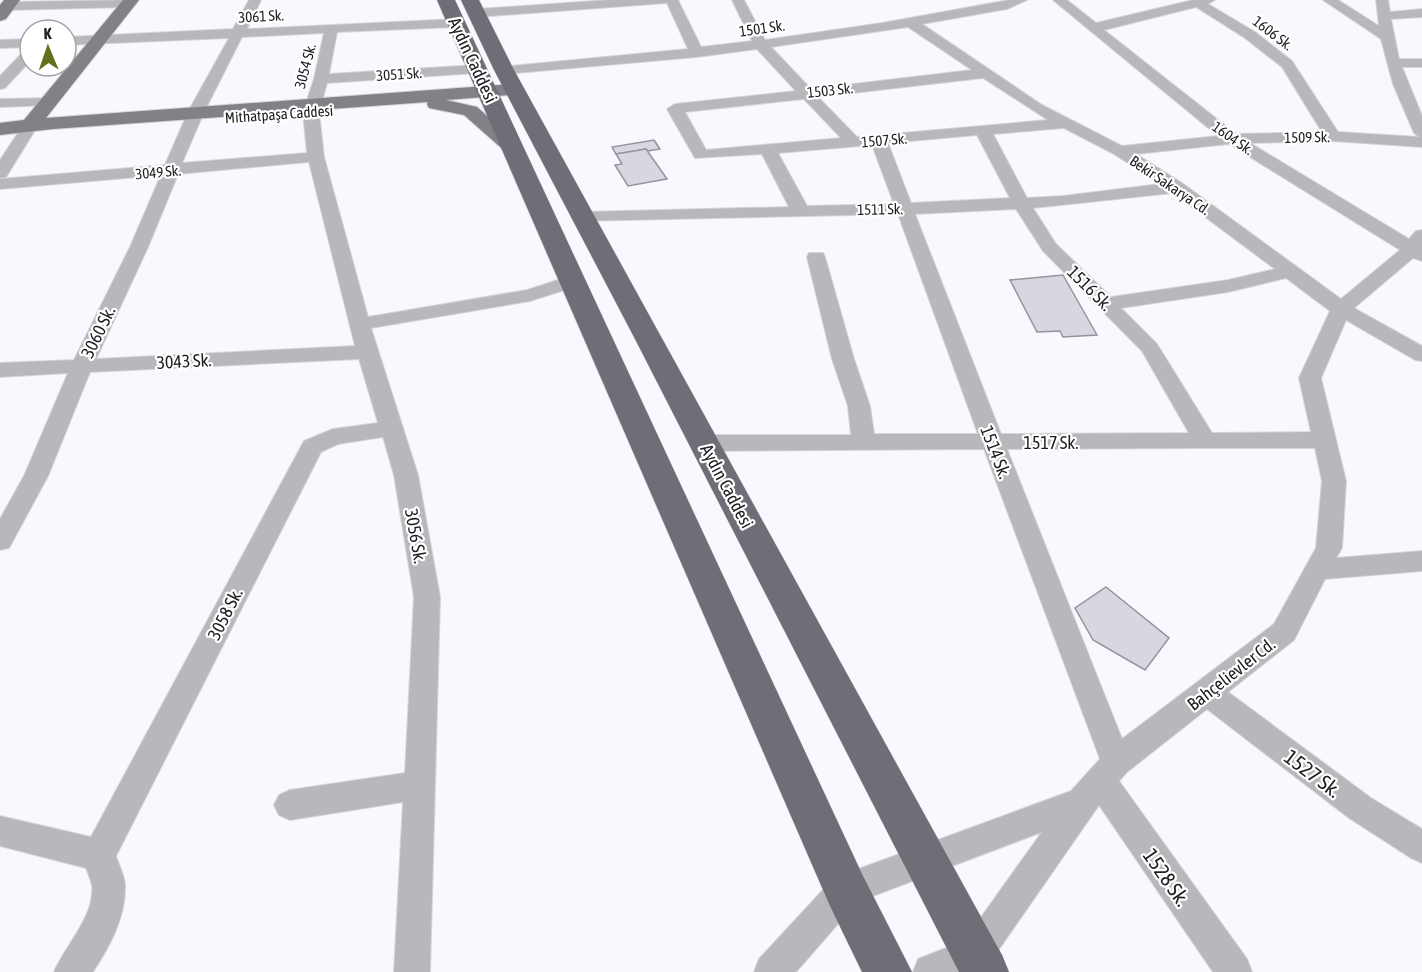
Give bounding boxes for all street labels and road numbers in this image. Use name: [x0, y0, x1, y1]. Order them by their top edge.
street label: 3061 Sk.: [238, 6, 285, 26]
street label: 1606 Sk.: [1250, 12, 1297, 54]
street label: Aydın Caddesi: [444, 14, 502, 106]
street label: 1501 Sk.: [738, 16, 786, 40]
street label: 3054 Sk.: [291, 41, 319, 90]
street label: 3051 Sk.: [376, 64, 423, 84]
street label: 1503 Sk.: [806, 79, 854, 101]
street label: Mithatpaşa Caddesi: [224, 102, 334, 126]
street label: 1604 Sk.: [1209, 118, 1257, 158]
street label: 1509 Sk.: [1284, 128, 1330, 146]
street label: 1507 Sk.: [860, 130, 908, 150]
street label: Bekir Sakarya Cd.: [1127, 152, 1214, 218]
street label: 3049 Sk.: [134, 162, 182, 182]
street label: 1511 Sk.: [857, 200, 903, 218]
street label: 1516 Sk.: [1063, 261, 1117, 315]
street label: 3060 Sk.: [77, 303, 119, 361]
street label: 3043 Sk.: [156, 349, 212, 373]
street label: 1514 Sk.: [976, 423, 1016, 481]
street label: 1517 Sk.: [1024, 432, 1079, 453]
street label: Aydın Caddesi: [696, 440, 758, 532]
street label: 3056 Sk.: [401, 507, 431, 565]
street label: 3058 Sk.: [203, 585, 247, 643]
street label: Bahçelievler Cd.: [1183, 633, 1279, 715]
street label: 1527 Sk.: [1280, 744, 1346, 802]
street label: 1528 Sk.: [1139, 844, 1195, 910]

